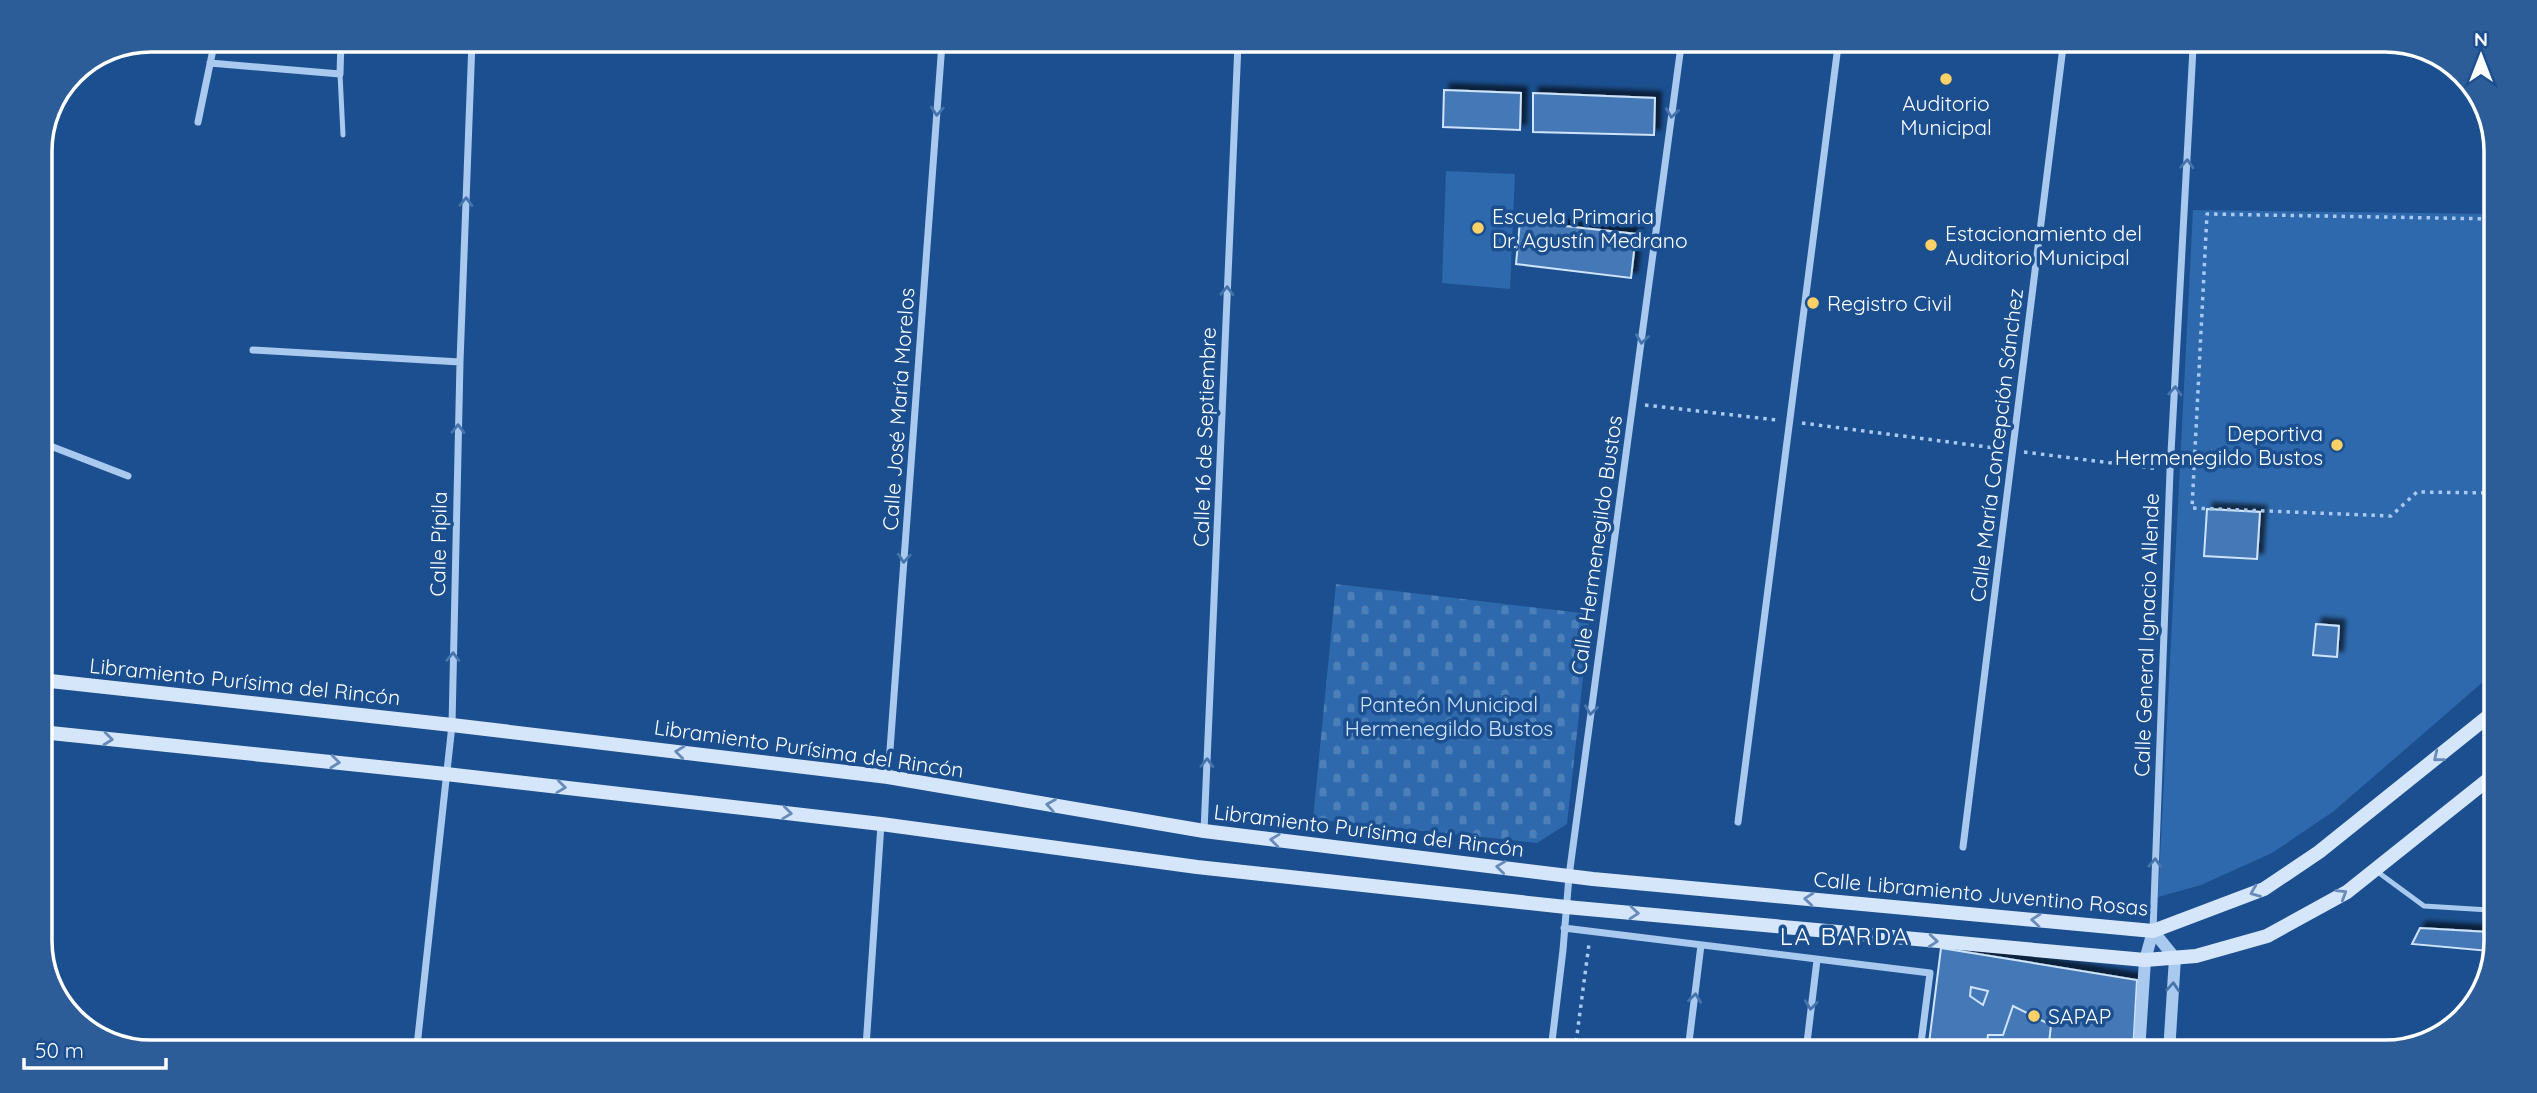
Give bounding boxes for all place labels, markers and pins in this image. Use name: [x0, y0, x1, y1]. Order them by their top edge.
marker: Auditorio Municipal: [1938, 71, 1954, 87]
place label: Auditorio Municipal: [1900, 90, 1992, 140]
place label: Escuela Primaria Dr. Agustín Medrano: [1492, 203, 1688, 253]
marker: Escuela Primaria Dr. Agustín Medrano: [1470, 220, 1486, 236]
place label: Estacionamiento del Auditorio Municipal: [1945, 220, 2142, 270]
marker: Estacionamiento del Auditorio Municipal: [1923, 237, 1939, 253]
place label: Registro Civil: [1827, 290, 1952, 316]
marker: Registro Civil: [1805, 295, 1821, 311]
place label: Deportiva Hermenegildo Bustos: [2115, 420, 2323, 470]
marker: Deportiva Hermenegildo Bustos: [2329, 437, 2345, 453]
place label: SAPAP: [2048, 1003, 2111, 1029]
marker: SAPAP: [2026, 1008, 2042, 1024]

